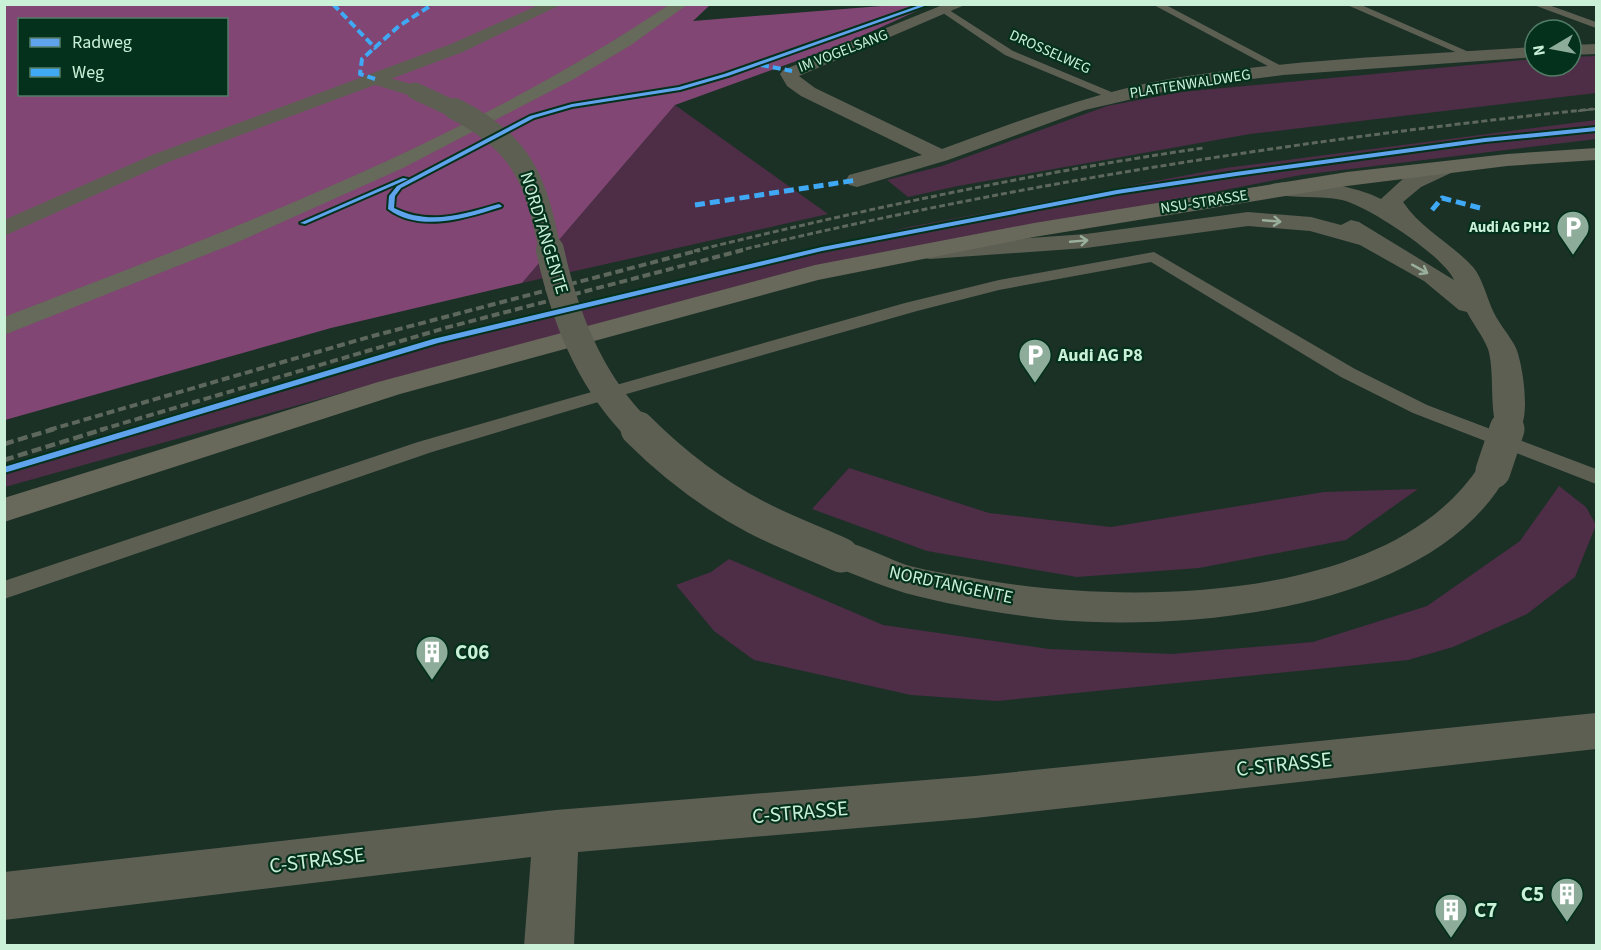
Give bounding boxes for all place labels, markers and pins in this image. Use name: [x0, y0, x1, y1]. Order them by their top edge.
parking icon: Audi AG PH2: [1555, 209, 1591, 256]
place label: Audi AG PH2: [1468, 217, 1550, 238]
parking icon: Audi AG P8: [1017, 337, 1053, 384]
place label: Audi AG P8: [1057, 343, 1143, 368]
building icon: C06: [414, 634, 450, 681]
place label: C06: [455, 637, 489, 667]
building icon: C5: [1549, 876, 1585, 923]
place label: C5: [1521, 879, 1544, 909]
building icon: C7: [1433, 892, 1469, 939]
place label: C7: [1474, 895, 1497, 925]

